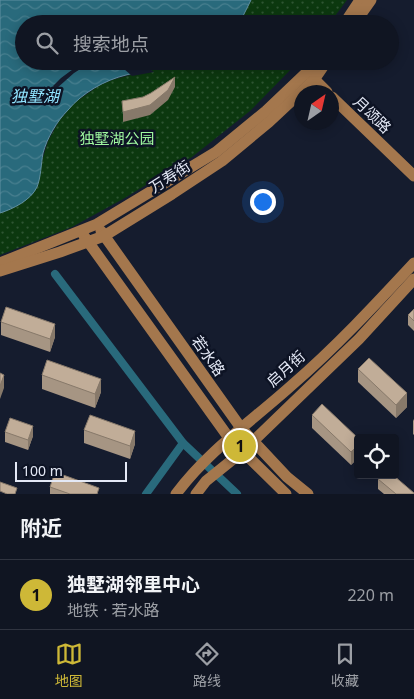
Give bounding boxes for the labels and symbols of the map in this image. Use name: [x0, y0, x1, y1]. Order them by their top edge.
water label: 独墅湖: [11, 85, 62, 107]
north arrow: [294, 85, 339, 130]
street label: 月颂路: [350, 91, 396, 137]
park label: 独墅湖公园: [79, 128, 155, 148]
street label: 万寿街: [145, 156, 194, 197]
your location: [250, 189, 276, 215]
street label: 若水路: [188, 331, 230, 380]
street label: 启月街: [262, 346, 309, 391]
pin: 1: [224, 427, 256, 465]
scale bar: [15, 459, 128, 482]

